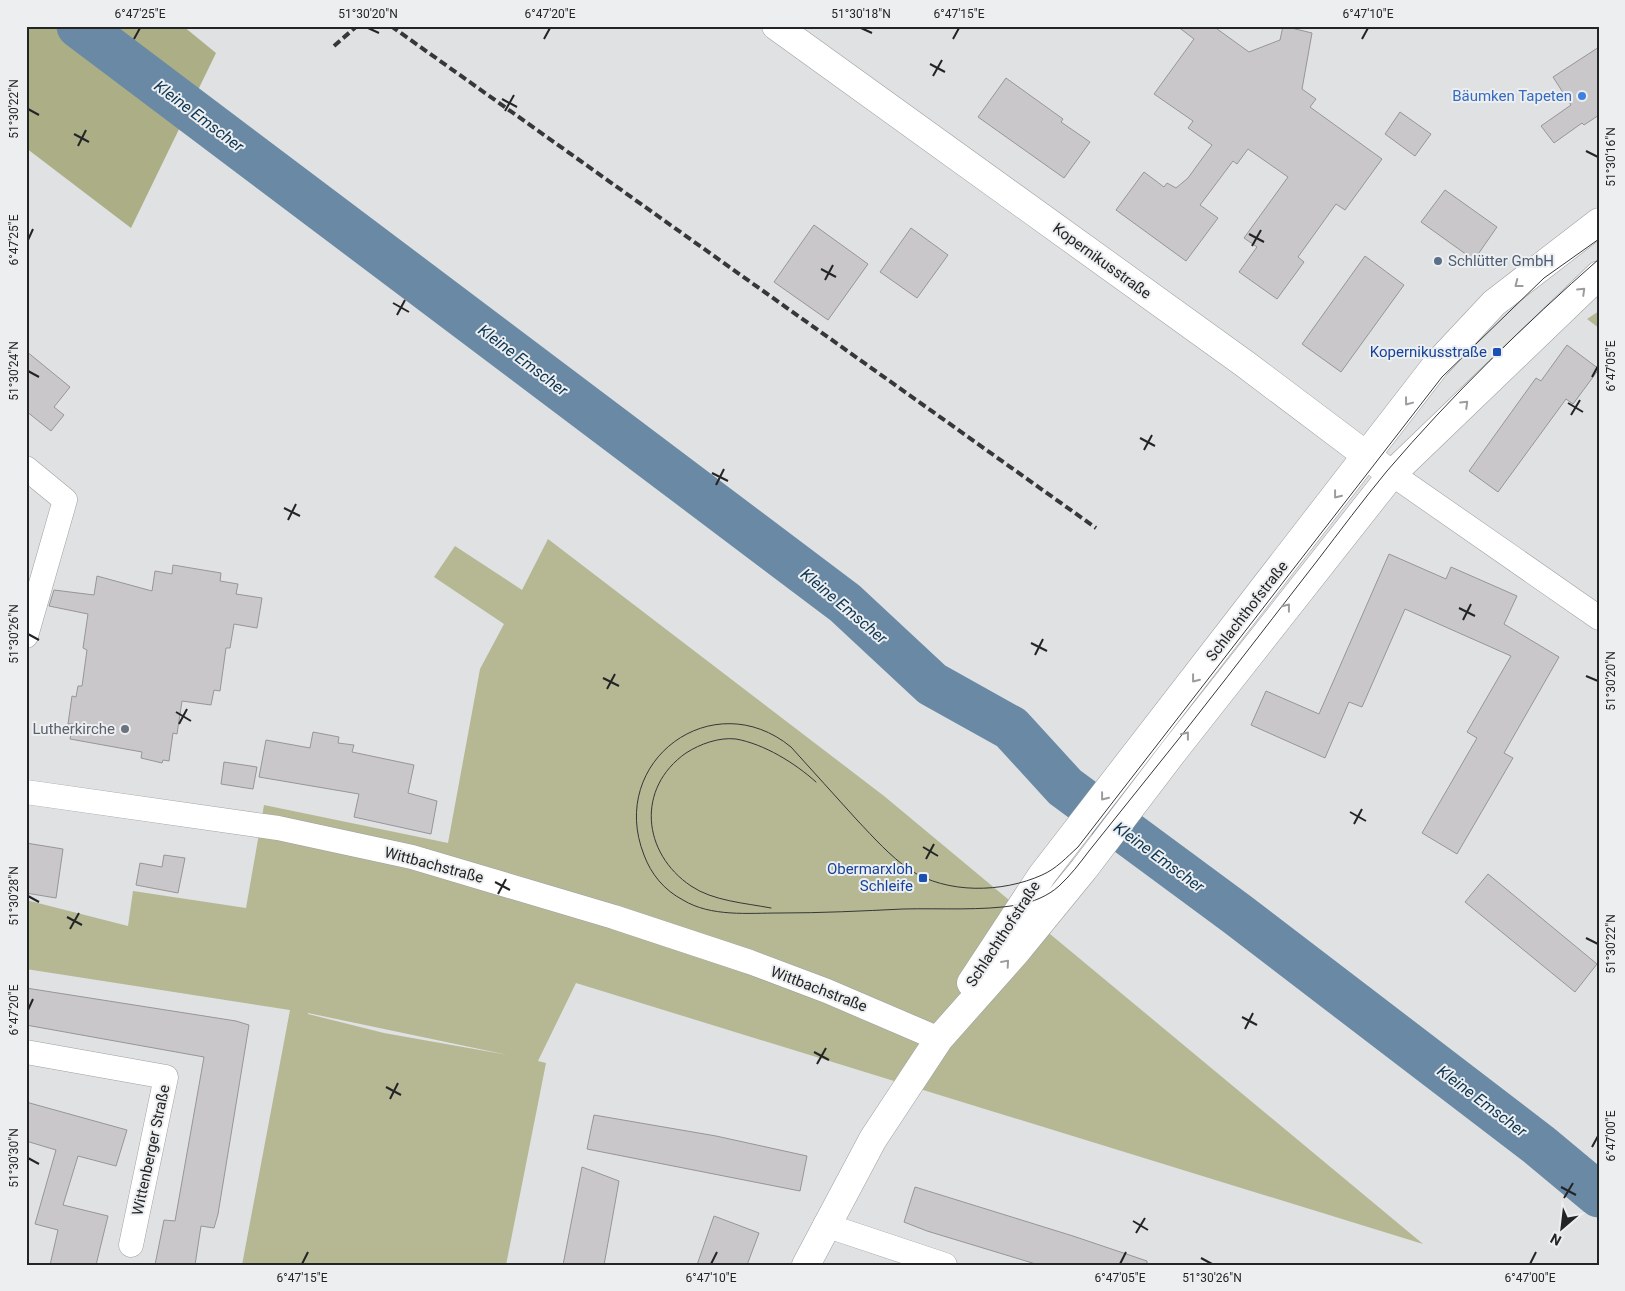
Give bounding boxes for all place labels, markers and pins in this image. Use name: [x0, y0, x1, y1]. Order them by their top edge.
place label: Bäumken Tapeten: [1452, 87, 1572, 105]
marker: Bäumken Tapeten: [1576, 90, 1588, 102]
place label: Schlütter GmbH: [1448, 252, 1554, 270]
marker: Schlütter GmbH: [1432, 255, 1444, 267]
place label: Kopernikusstraße: [1370, 343, 1487, 361]
marker: Kopernikusstraße: [1491, 346, 1503, 358]
place label: Lutherkirche: [33, 720, 115, 738]
marker: Lutherkirche: [119, 723, 131, 735]
place label: Obermarxloh Schleife: [827, 860, 913, 895]
marker: Obermarxloh Schleife: [917, 872, 929, 884]

